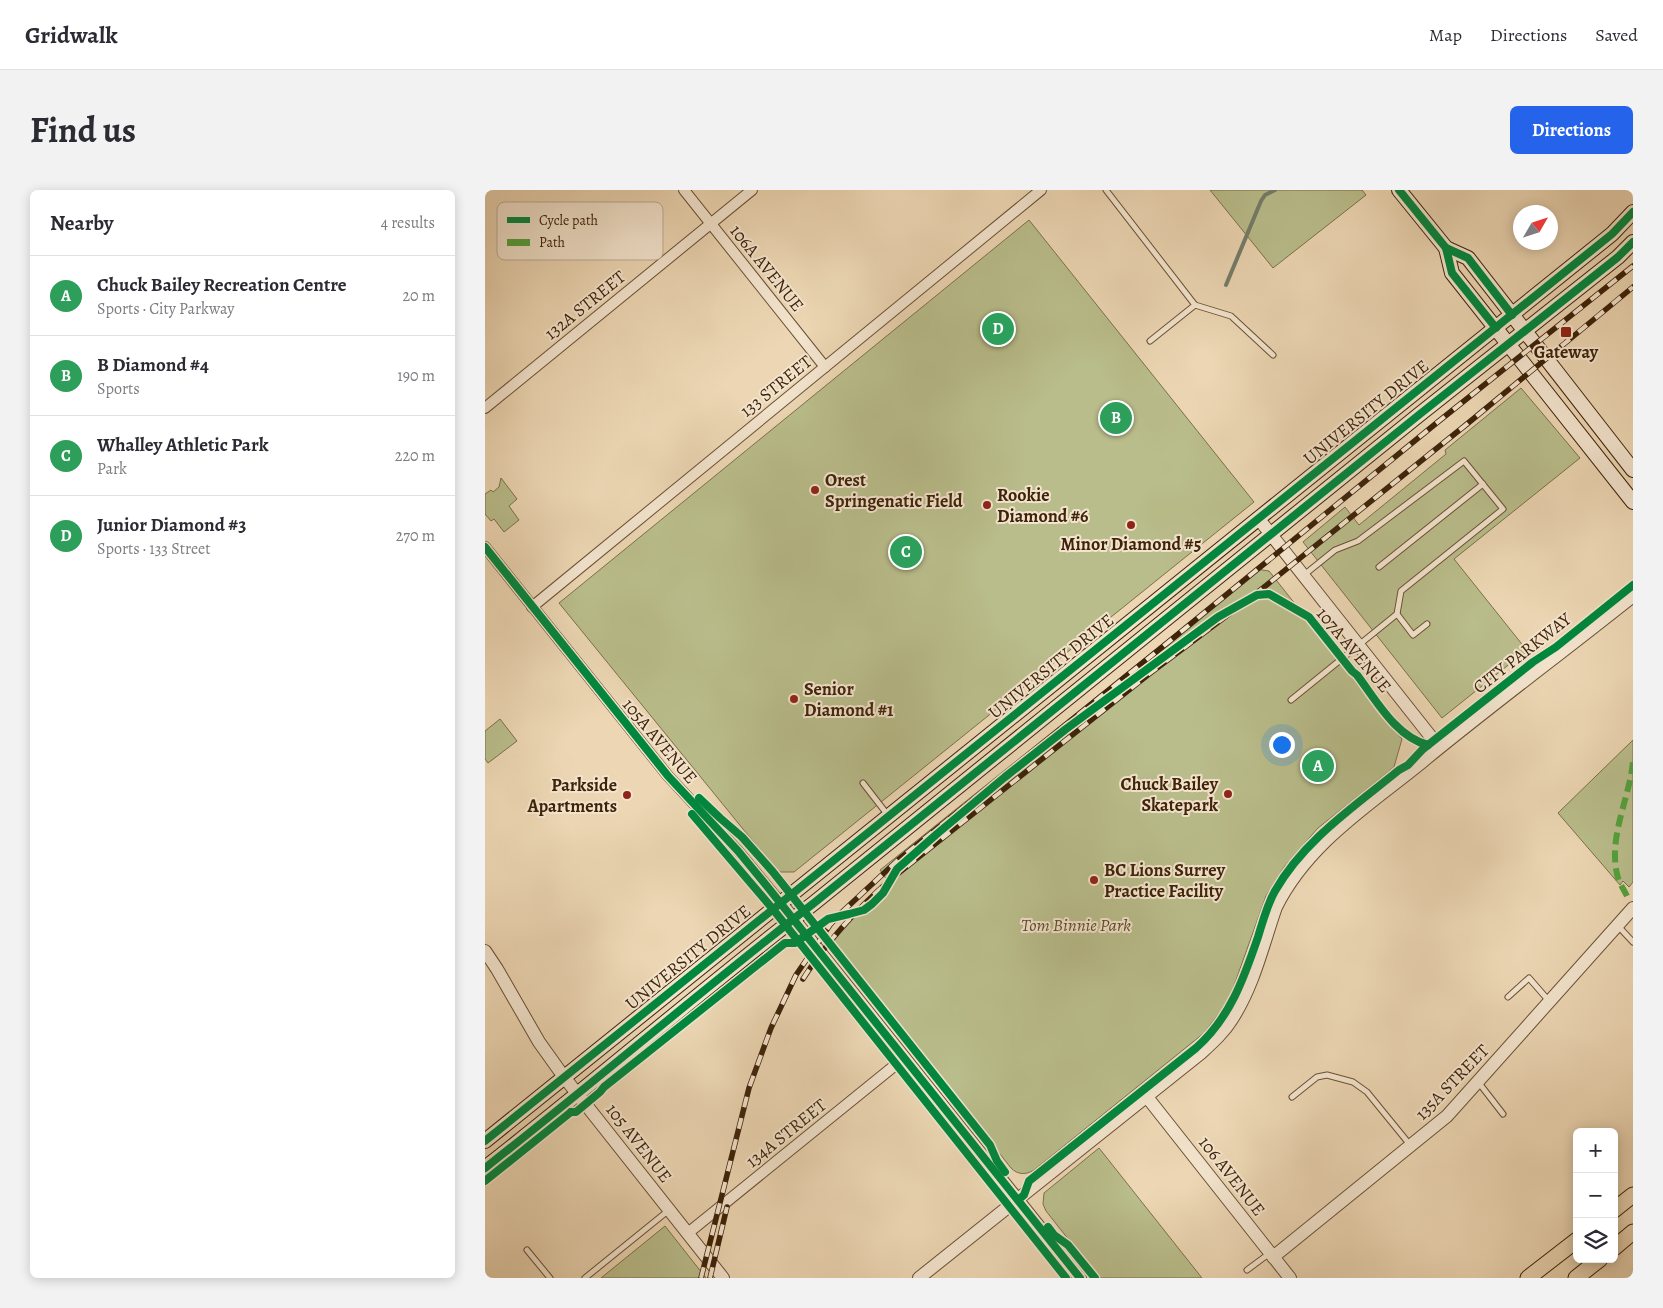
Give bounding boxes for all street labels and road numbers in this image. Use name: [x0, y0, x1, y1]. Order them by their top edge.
street label: 106A AVENUE: [725, 220, 809, 316]
street label: 132A STREET: [539, 265, 631, 345]
street label: 133 STREET: [735, 349, 817, 422]
street label: UNIVERSITY DRIVE: [1298, 354, 1434, 470]
street label: 107A AVENUE: [1311, 602, 1397, 698]
street label: CITY PARKWAY: [1468, 606, 1577, 699]
street label: UNIVERSITY DRIVE: [983, 608, 1119, 724]
street label: 105A AVENUE: [617, 693, 703, 789]
street label: UNIVERSITY DRIVE: [620, 899, 756, 1015]
street label: 135A STREET: [1410, 1039, 1494, 1125]
street label: 134A STREET: [741, 1093, 832, 1173]
street label: 105 AVENUE: [601, 1098, 677, 1188]
street label: 106 AVENUE: [1193, 1131, 1271, 1221]

